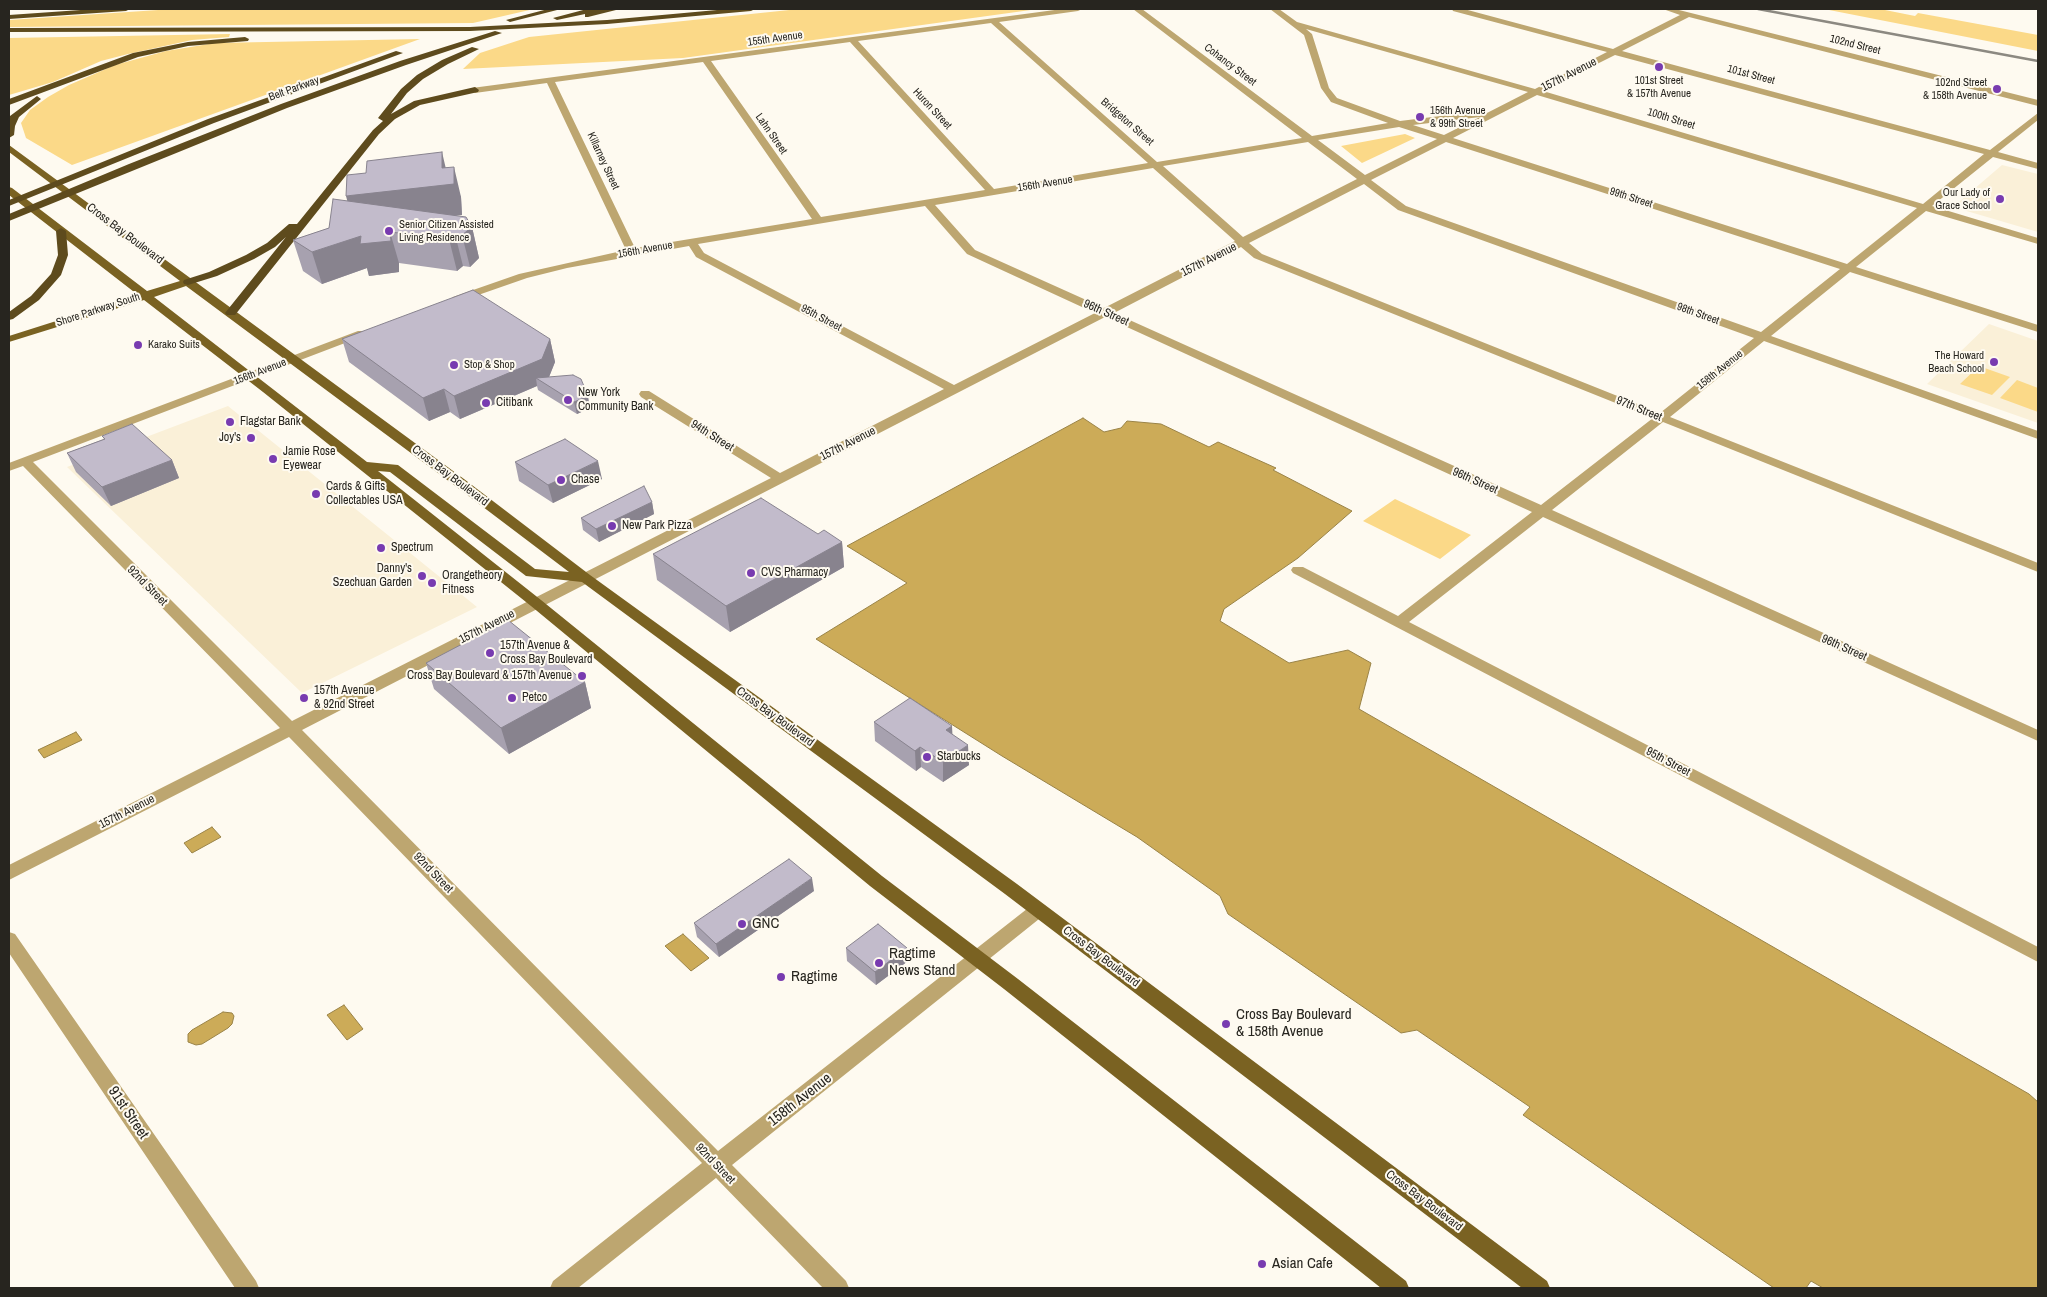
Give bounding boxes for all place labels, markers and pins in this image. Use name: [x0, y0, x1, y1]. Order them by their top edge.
marker: 101st Street & 157th Avenue: [1653, 61, 1665, 73]
place label: 101st Street & 157th Avenue: [1627, 74, 1691, 100]
place label: 102nd Street & 158th Avenue: [1923, 76, 1987, 102]
marker: 102nd Street & 158th Avenue: [1991, 83, 2003, 95]
place label: 156th Avenue & 99th Street: [1430, 104, 1486, 130]
marker: 156th Avenue & 99th Street: [1414, 111, 1426, 123]
place label: Our Lady of Grace School: [1935, 186, 1990, 212]
marker: Our Lady of Grace School: [1994, 193, 2006, 205]
place label: Senior Citizen Assisted Living Residence: [399, 218, 494, 244]
marker: Senior Citizen Assisted Living Residence: [383, 225, 395, 237]
place label: Karako Suits: [148, 338, 200, 352]
marker: Karako Suits: [132, 339, 144, 351]
place label: The Howard Beach School: [1928, 349, 1984, 375]
marker: The Howard Beach School: [1988, 356, 2000, 368]
place label: Stop & Shop: [464, 358, 515, 372]
marker: Stop & Shop: [448, 359, 460, 371]
place label: New York Community Bank: [578, 386, 653, 414]
marker: New York Community Bank: [562, 394, 574, 406]
place label: Citibank: [496, 396, 533, 410]
marker: Citibank: [480, 397, 492, 409]
place label: Flagstar Bank: [240, 415, 301, 429]
marker: Flagstar Bank: [224, 416, 236, 428]
place label: Joy's: [219, 431, 241, 445]
marker: Joy's: [245, 432, 257, 444]
place label: Jamie Rose Eyewear: [283, 445, 335, 473]
marker: Jamie Rose Eyewear: [267, 453, 279, 465]
place label: Chase: [571, 473, 599, 487]
marker: Chase: [555, 474, 567, 486]
place label: Cards & Gifts Collectables USA: [326, 480, 403, 508]
marker: Cards & Gifts Collectables USA: [310, 488, 322, 500]
place label: New Park Pizza: [622, 519, 692, 533]
marker: New Park Pizza: [606, 520, 618, 532]
place label: Spectrum: [391, 541, 433, 555]
marker: Spectrum: [375, 542, 387, 554]
place label: Danny's Szechuan Garden: [333, 562, 412, 590]
place label: CVS Pharmacy: [761, 566, 828, 580]
marker: CVS Pharmacy: [745, 567, 757, 579]
place label: Orangetheory Fitness: [442, 569, 502, 597]
marker: Danny's Szechuan Garden: [416, 570, 428, 582]
marker: Orangetheory Fitness: [426, 577, 438, 589]
place label: 157th Avenue & Cross Bay Boulevard: [500, 639, 592, 667]
marker: 157th Avenue & Cross Bay Boulevard: [484, 647, 496, 659]
place label: Cross Bay Boulevard & 157th Avenue: [407, 669, 572, 683]
marker: Cross Bay Boulevard & 157th Avenue: [576, 670, 588, 682]
place label: 157th Avenue & 92nd Street: [314, 684, 375, 712]
place label: Petco: [522, 691, 547, 705]
marker: 157th Avenue & 92nd Street: [298, 692, 310, 704]
marker: Petco: [506, 692, 518, 704]
place label: Starbucks: [937, 750, 981, 764]
marker: Starbucks: [921, 751, 933, 763]
place label: GNC: [752, 915, 779, 933]
marker: GNC: [736, 918, 748, 930]
place label: Ragtime News Stand: [889, 945, 955, 980]
marker: Ragtime News Stand: [873, 957, 885, 969]
place label: Ragtime: [791, 968, 837, 986]
marker: Ragtime: [775, 971, 787, 983]
place label: Cross Bay Boulevard & 158th Avenue: [1236, 1006, 1352, 1041]
marker: Cross Bay Boulevard & 158th Avenue: [1220, 1018, 1232, 1030]
place label: Asian Cafe: [1272, 1255, 1333, 1273]
marker: Asian Cafe: [1256, 1258, 1268, 1270]

